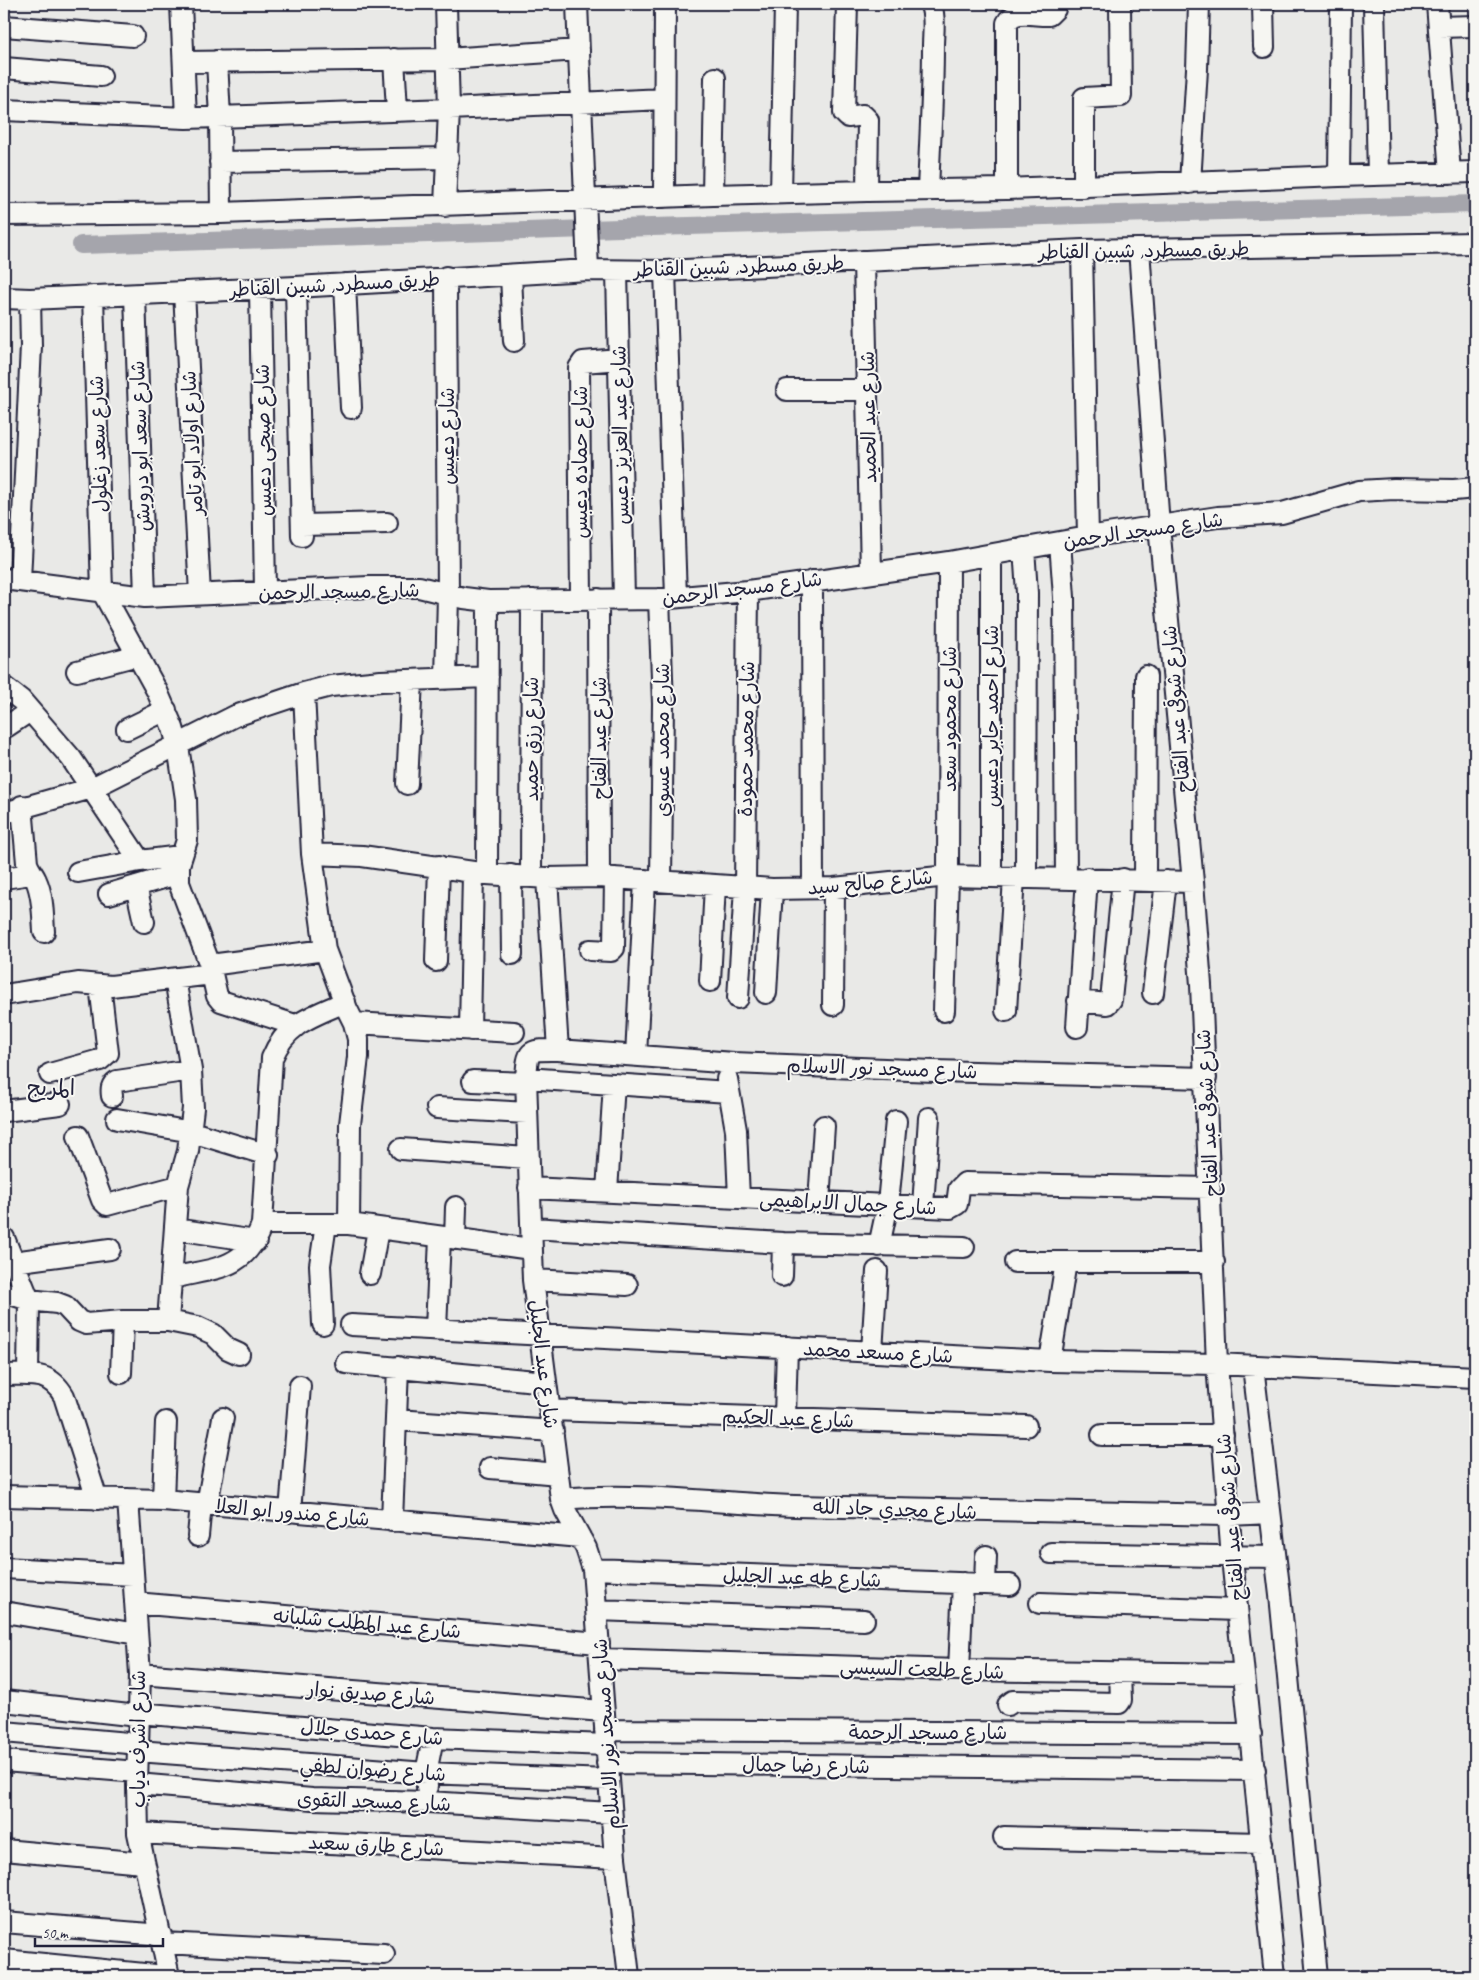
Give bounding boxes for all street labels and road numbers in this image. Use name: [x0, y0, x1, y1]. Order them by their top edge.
street label: طريق مسطرد, شبين القناطر: [1036, 236, 1250, 265]
street label: طريق مسطرد, شبين القناطر: [631, 250, 845, 283]
street label: طريق مسطرد, شبين القناطر: [227, 267, 441, 303]
street label: شارع عبد العزيز دعبس: [606, 345, 636, 525]
street label: شارع عبد الحميد: [855, 351, 883, 483]
street label: شارع سعد ابو درويش: [125, 360, 157, 532]
street label: شارع صبحى دعبس: [250, 364, 278, 516]
street label: شارع اولاد ابو تامر: [176, 370, 210, 518]
street label: شارع سعد زغلول: [84, 375, 114, 513]
street label: شارع حماده دعبس: [568, 385, 594, 539]
street label: شارع دعبس: [435, 387, 461, 485]
street label: شارع مسجد الرحمن: [1061, 507, 1225, 555]
street label: شارع مسجد الرحمن: [660, 566, 824, 612]
street label: شارع مسجد الرحمن: [258, 578, 420, 606]
street label: شارع شوقى عبد الفتاح: [1156, 624, 1197, 794]
street label: شارع احمد جابر دعبس: [979, 625, 1005, 807]
street label: شارع محمود سعد: [937, 646, 963, 792]
street label: شارع محمد حمودة: [733, 661, 761, 817]
street label: شارع محمد عسوى: [650, 663, 676, 817]
street label: شارع رزق حميد: [519, 676, 545, 802]
street label: شارع عبد الفتاح: [587, 677, 613, 799]
street label: شارع صالح سيد: [806, 865, 934, 901]
street label: شارع شوقى عبد الفتاح: [1190, 1029, 1225, 1197]
street label: شارع مسجد نور الاسلام: [786, 1053, 978, 1086]
street label: شارع جمال الابراهيمى: [759, 1186, 937, 1222]
street label: شارع عبد الجليل: [522, 1298, 564, 1430]
street label: شارع مسعد محمد: [802, 1336, 954, 1370]
street label: شارع عبد الحكيم: [722, 1404, 854, 1435]
street label: شارع شوقى عبد الفتاح: [1210, 1432, 1251, 1602]
street label: شارع مندور ابو العلا: [213, 1493, 371, 1533]
street label: شارع مجدي جاد الله: [812, 1494, 977, 1527]
street label: شارع طه عبد الجليل: [722, 1562, 882, 1594]
street label: شارع عبد المطلب شلبانه: [272, 1603, 462, 1645]
street label: شارع مسجد نور الاسلام: [587, 1638, 628, 1830]
street label: شارع طلعت السيسى: [839, 1654, 1005, 1686]
street label: شارع اشرف دياب: [126, 1670, 152, 1808]
street label: شارع صديق نوار: [304, 1676, 436, 1711]
street label: شارع حمدى جلال: [299, 1714, 444, 1752]
street label: شارع مسجد الرحمة: [849, 1720, 1007, 1746]
street label: شارع رضوان لطفي: [299, 1752, 447, 1792]
street label: شارع رضا جمال: [742, 1752, 870, 1780]
street label: شارع مسجد التقوى: [297, 1786, 451, 1818]
street label: شارع طارق سعيد: [307, 1829, 445, 1863]

